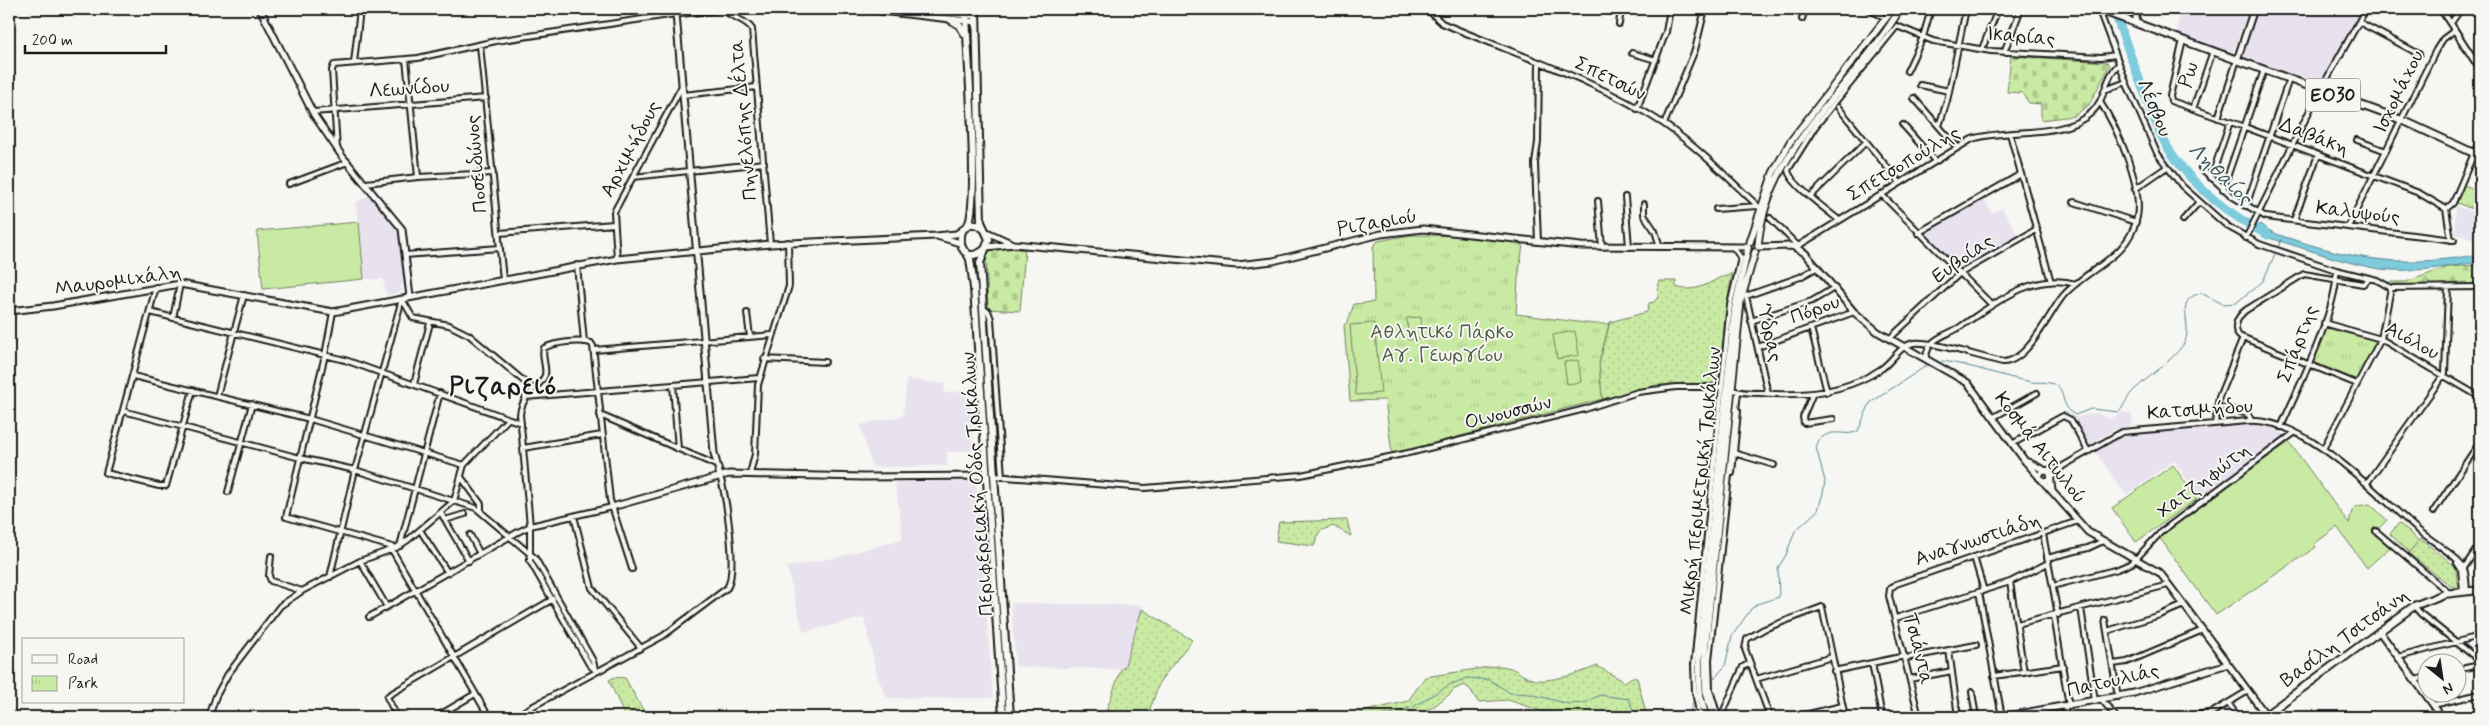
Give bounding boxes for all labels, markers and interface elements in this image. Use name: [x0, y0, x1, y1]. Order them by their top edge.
street label: Ικαρίας: [1986, 21, 2057, 53]
scale bar: [25, 22, 166, 54]
text: 200 m: [32, 31, 73, 51]
street label: Πηνελόπης Δέλτα: [723, 38, 764, 202]
street label: Ισχομάχου: [2367, 46, 2431, 138]
street label: Σπετσών: [1570, 50, 1650, 108]
street label: Ρω: [2172, 59, 2206, 91]
street label: Λεωνίδου: [368, 73, 450, 105]
street label: Λέσβου: [2130, 75, 2178, 141]
road number: ΕΟ30: [2306, 78, 2360, 112]
street label: Αρχιμήδους: [594, 96, 668, 202]
street label: Δαβάκη: [2275, 111, 2353, 163]
street label: Ποσειδώνος: [459, 114, 495, 214]
street label: Σπετσοπούλης: [1843, 120, 1966, 208]
water label: Ληθαίος: [2182, 136, 2260, 213]
street label: Καλυψούς: [2314, 194, 2402, 232]
street label: Ριζαριού: [1335, 203, 1419, 243]
street label: Ευβοίας: [1927, 228, 2000, 290]
street label: Μαυρομιχάλη: [53, 259, 183, 303]
street label: Πόρου: [1786, 289, 1844, 331]
street label: Ύδρας: [1749, 301, 1789, 365]
street label: Σπάρτης: [2271, 301, 2325, 387]
street label: Αιόλου: [2380, 315, 2444, 367]
park label: Αθλητικό Πάρκο Αγ. Γεωργίου: [1370, 319, 1514, 369]
street label: Μικρή περιμετρική Τρικάλων: [1673, 345, 1729, 616]
street label: Περιφερειακή Οδός Τρικάλων: [955, 351, 1001, 617]
district label: Ριζαρειό: [449, 371, 557, 404]
street label: Κοσμά Αιτωλού: [1988, 386, 2092, 510]
street label: Οινουσσών: [1462, 389, 1555, 437]
street label: Κατσιμήδου: [2146, 393, 2254, 427]
street label: Χατζηφώτη: [2152, 437, 2256, 525]
street label: Αναγνωστιάδη: [1911, 507, 2045, 573]
street label: Βασίλη Τσιτσάνη: [2275, 582, 2415, 694]
street label: Τσιάντα: [1896, 610, 1940, 688]
legend: [22, 638, 185, 704]
text: Road: [68, 650, 98, 670]
north arrow: [2416, 654, 2466, 704]
street label: Πατουλιάς: [2064, 657, 2162, 705]
text: Park: [68, 674, 98, 694]
text: N: [2439, 678, 2457, 699]

